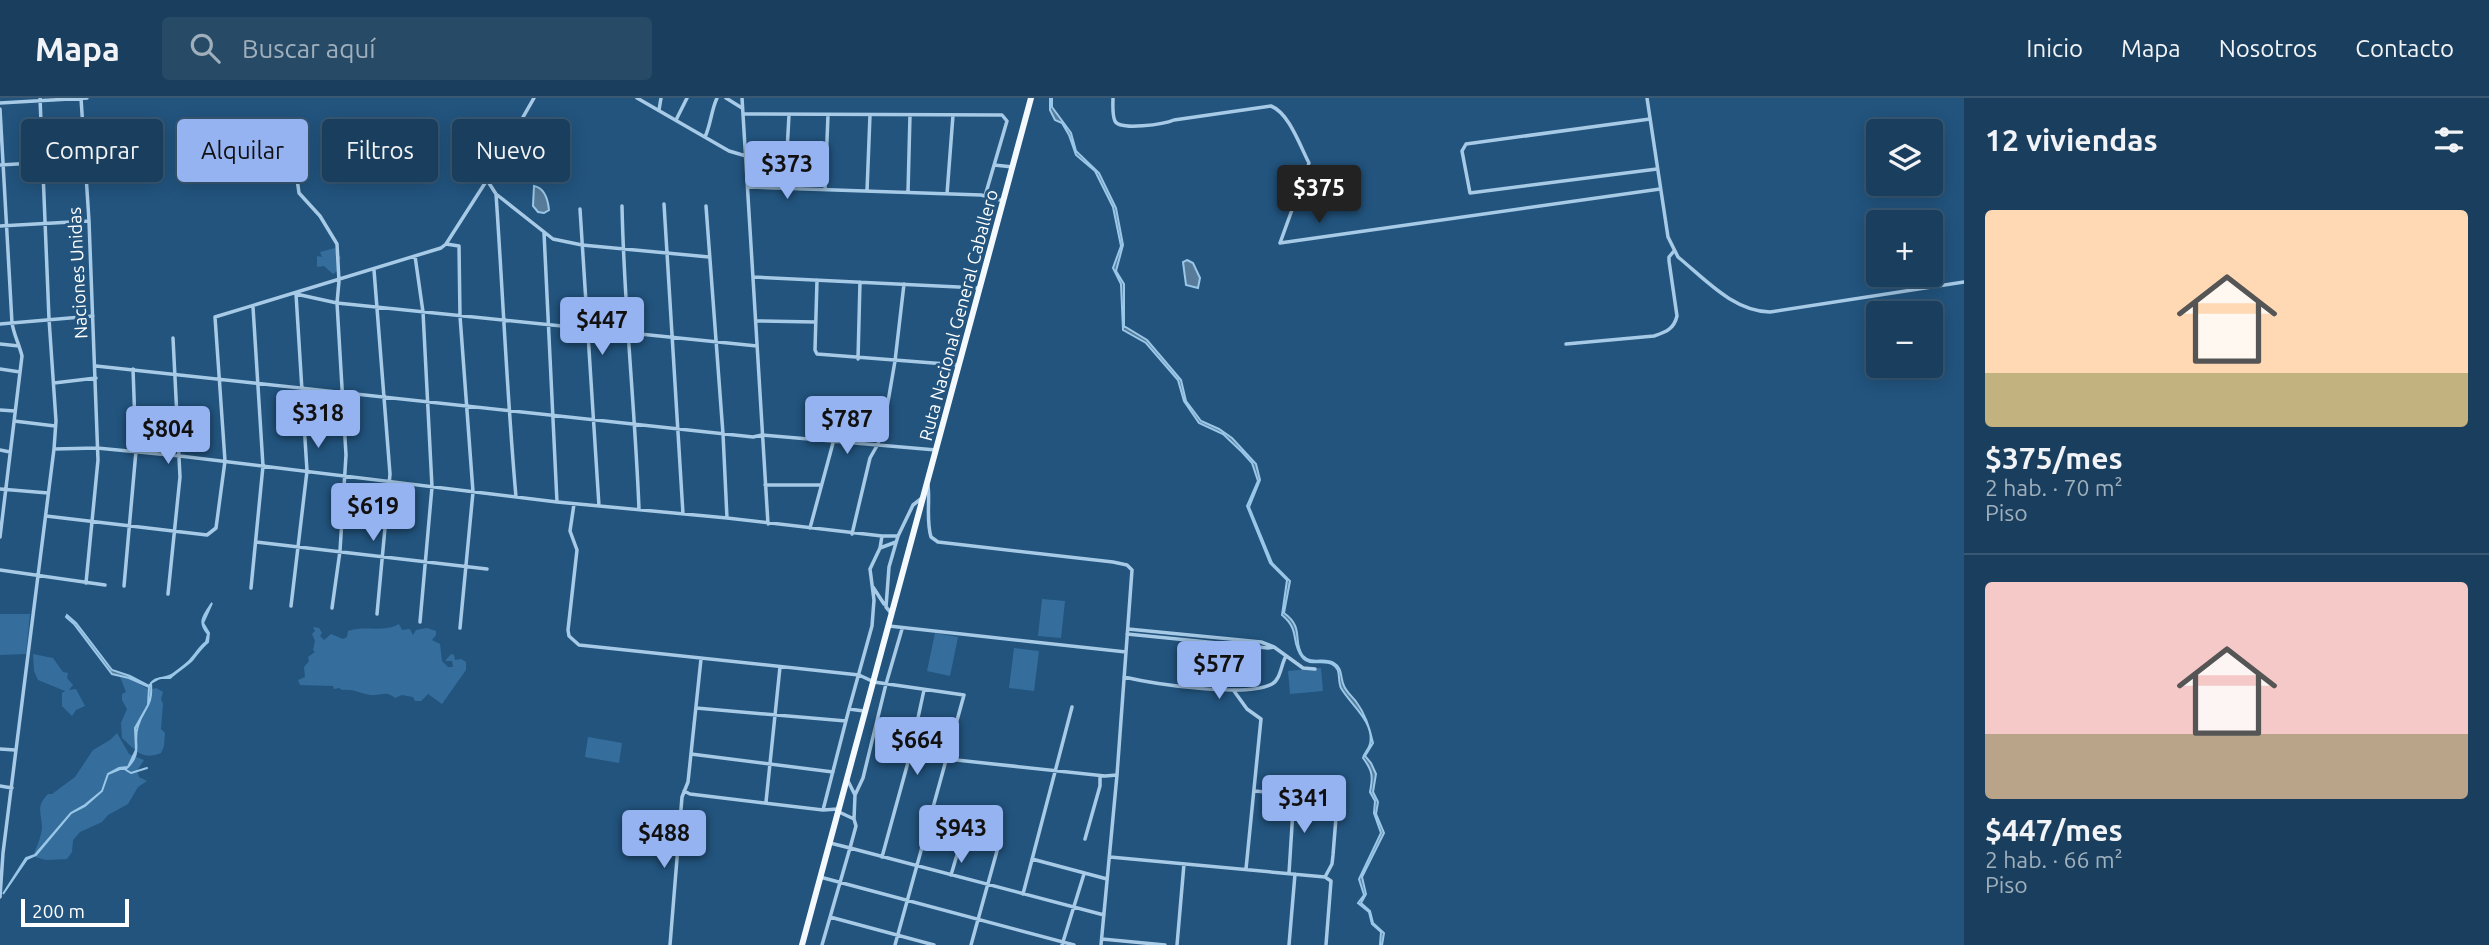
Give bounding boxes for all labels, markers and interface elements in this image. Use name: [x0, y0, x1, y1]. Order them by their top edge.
search box: [162, 17, 652, 80]
icon: search: [186, 29, 224, 67]
text: Mapa: [35, 30, 120, 67]
text: Buscar aquí: [242, 34, 376, 63]
text: Inicio: [2026, 35, 2083, 62]
text: Mapa: [2121, 35, 2181, 62]
text: Nosotros: [2219, 35, 2317, 62]
text: Contacto: [2355, 35, 2454, 62]
chip: Comprar: [21, 119, 163, 182]
chip: Alquilar: [177, 119, 308, 182]
chip: Filtros: [322, 119, 438, 182]
chip: Nuevo: [452, 119, 570, 182]
map controls: [1866, 119, 1943, 378]
button: layers: [1866, 119, 1943, 196]
icon: filters: [2430, 121, 2468, 159]
text: 12 viviendas: [1985, 123, 2158, 157]
pin: $373: [746, 141, 828, 201]
text: $373: [761, 151, 813, 176]
pin: $375: [1278, 166, 1360, 225]
text: $375: [1293, 175, 1345, 200]
street label: Ruta Nacional General Caballero: [915, 187, 1001, 443]
street label: Naciones Unidas: [64, 206, 90, 339]
button: +: [1866, 210, 1943, 287]
icon: home: [2164, 256, 2290, 382]
pin: $447: [561, 298, 643, 357]
button: −: [1866, 301, 1943, 378]
text: $447: [576, 307, 628, 332]
pin: $318: [277, 390, 359, 450]
pin: $787: [806, 396, 888, 456]
text: $318: [292, 400, 344, 425]
pin: $804: [127, 406, 209, 466]
text: $787: [821, 406, 873, 431]
text: $804: [142, 416, 194, 441]
text: $375/mes: [1985, 441, 2123, 475]
text: 2 hab. · 70 m²: [1985, 475, 2123, 500]
pin: $619: [332, 484, 414, 543]
text: $619: [347, 493, 399, 518]
text: Piso: [1985, 500, 2028, 525]
icon: home: [2164, 628, 2290, 754]
pin: $577: [1178, 642, 1260, 701]
text: $577: [1193, 651, 1245, 676]
pin: $664: [876, 718, 958, 777]
text: $664: [891, 727, 943, 752]
pin: $341: [1263, 776, 1345, 835]
text: $341: [1278, 785, 1330, 810]
pin: $943: [920, 806, 1002, 865]
pin: $488: [623, 810, 705, 870]
text: $447/mes: [1985, 813, 2123, 847]
text: $943: [935, 815, 987, 840]
text: $488: [638, 820, 690, 845]
text: 2 hab. · 66 m²: [1985, 847, 2123, 872]
text: Piso: [1985, 872, 2028, 897]
scale bar: [21, 896, 130, 928]
text: 200 m: [32, 900, 85, 922]

